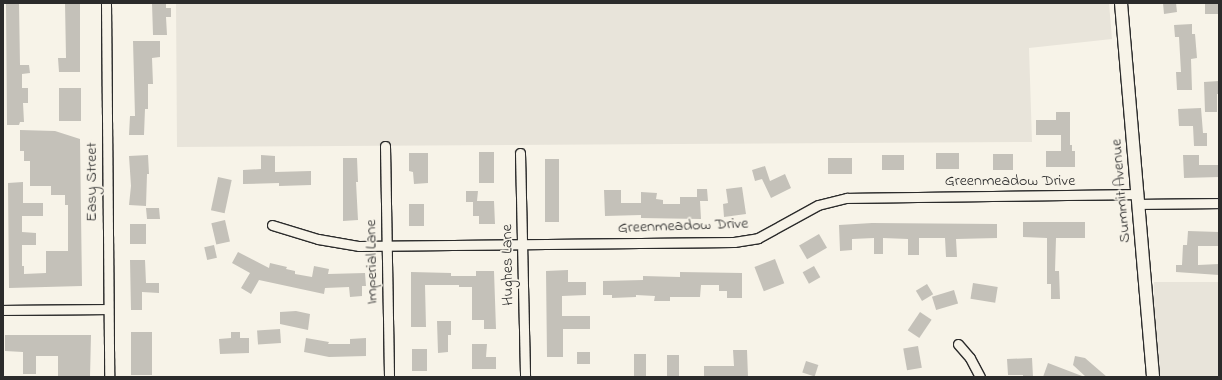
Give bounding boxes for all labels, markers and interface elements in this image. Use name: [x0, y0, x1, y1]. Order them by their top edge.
street label: Summit Avenue: [1107, 138, 1135, 244]
street label: Easy Street: [82, 142, 102, 222]
street label: Greenmeadow Drive: [945, 171, 1075, 191]
street label: Greenmeadow Drive: [617, 214, 749, 238]
street label: Imperial Lane: [362, 219, 382, 305]
street label: Hughes Lane: [498, 224, 518, 306]

